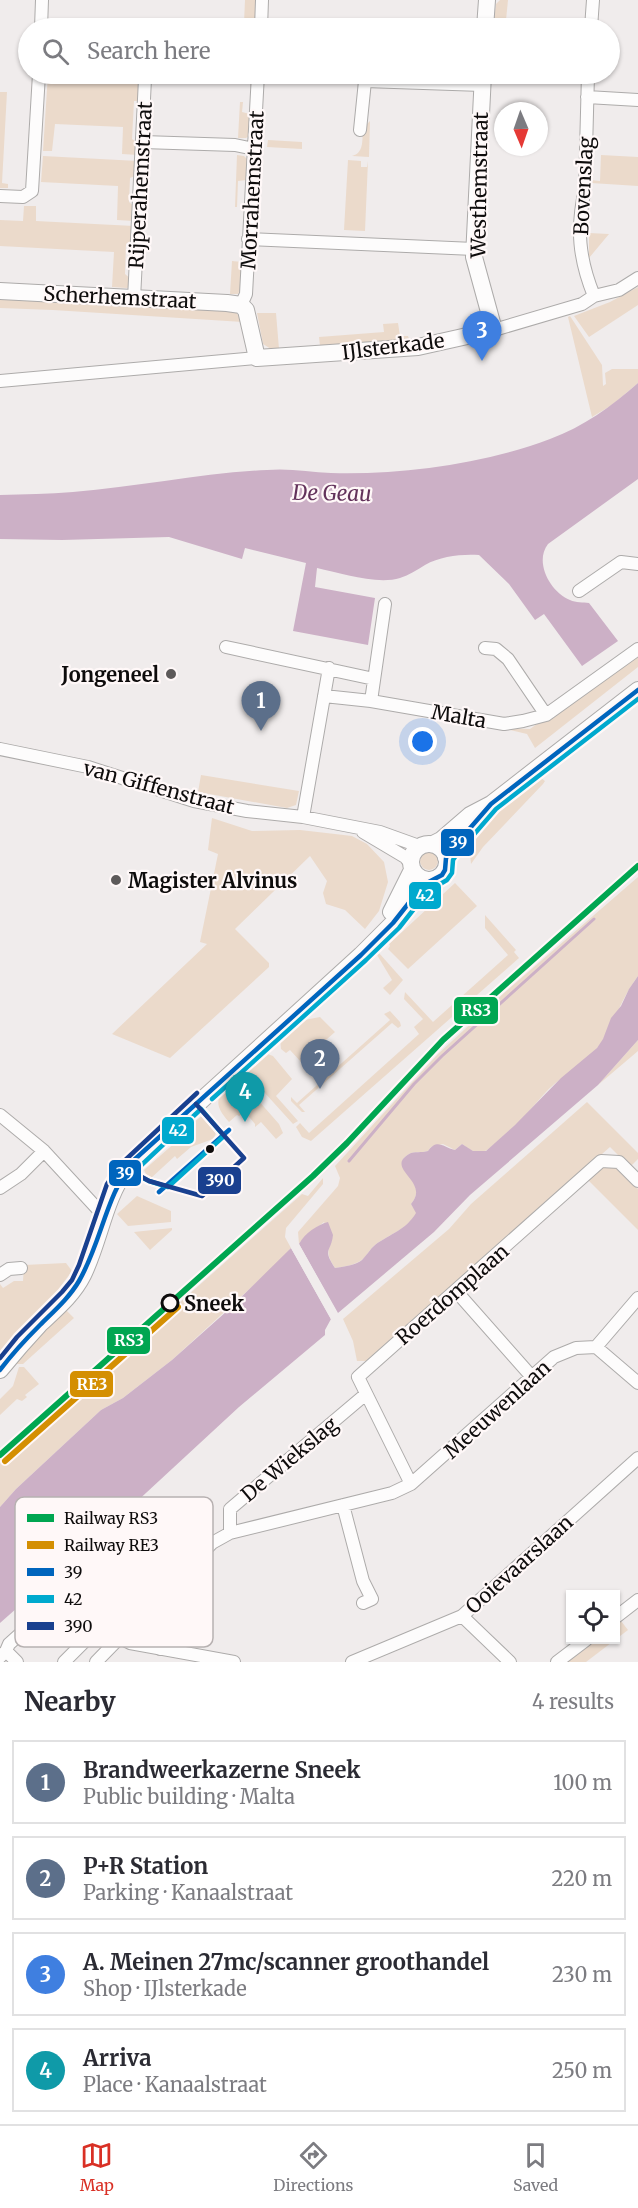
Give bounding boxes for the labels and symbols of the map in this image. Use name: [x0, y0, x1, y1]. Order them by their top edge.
street label: Rijperahemstraat: [123, 100, 157, 269]
north arrow: [494, 102, 548, 156]
street label: Morrahemstraat: [235, 110, 269, 270]
street label: Westhemstraat: [465, 111, 493, 259]
street label: Bovenslag: [568, 136, 598, 236]
street label: Scherhemstraat: [43, 281, 197, 314]
pin: 3: [462, 312, 502, 361]
street label: IJlsterkade: [340, 327, 446, 365]
water label: De Geau: [291, 479, 372, 507]
place label: Jongeneel: [60, 662, 159, 687]
marker: Jongeneel: [164, 667, 178, 681]
pin: 1: [242, 682, 280, 731]
street label: Malta: [430, 699, 489, 733]
your location: [408, 727, 437, 756]
street label: van Giffenstraat: [80, 755, 237, 819]
line badge: 39: [440, 828, 475, 857]
text: 39: [449, 832, 467, 852]
place label: Magister Alvinus: [128, 868, 297, 893]
marker: Magister Alvinus: [109, 873, 123, 887]
line badge: 42: [408, 881, 442, 910]
text: 42: [416, 885, 434, 905]
line badge: RS3: [453, 996, 499, 1025]
text: RS3: [461, 1000, 491, 1020]
pin: 2: [300, 1040, 340, 1089]
pin: 4: [226, 1072, 264, 1122]
line badge: 42: [161, 1116, 195, 1145]
text: 42: [169, 1120, 187, 1140]
unlabelled marker: [204, 1143, 216, 1155]
line badge: 39: [108, 1159, 142, 1187]
text: 39: [116, 1163, 134, 1183]
line badge: 390: [197, 1166, 242, 1195]
text: 390: [205, 1170, 235, 1190]
street label: Roerdomplaan: [390, 1238, 514, 1350]
place label: Sneek: [184, 1291, 244, 1316]
marker: Sneek: [161, 1294, 179, 1312]
line badge: RS3: [106, 1326, 151, 1355]
text: RS3: [114, 1330, 144, 1350]
street label: Meeuwenlaan: [439, 1355, 555, 1463]
line badge: RE3: [69, 1370, 114, 1398]
text: RE3: [76, 1374, 108, 1394]
street label: De Wiekslag: [236, 1411, 342, 1507]
legend: [15, 1497, 213, 1647]
text: Railway RS3: [64, 1508, 158, 1528]
street label: Ooievaarslaan: [460, 1509, 578, 1619]
text: Railway RE3: [64, 1535, 159, 1555]
text: 39: [64, 1562, 82, 1582]
text: 42: [64, 1589, 83, 1609]
text: 390: [64, 1616, 93, 1636]

